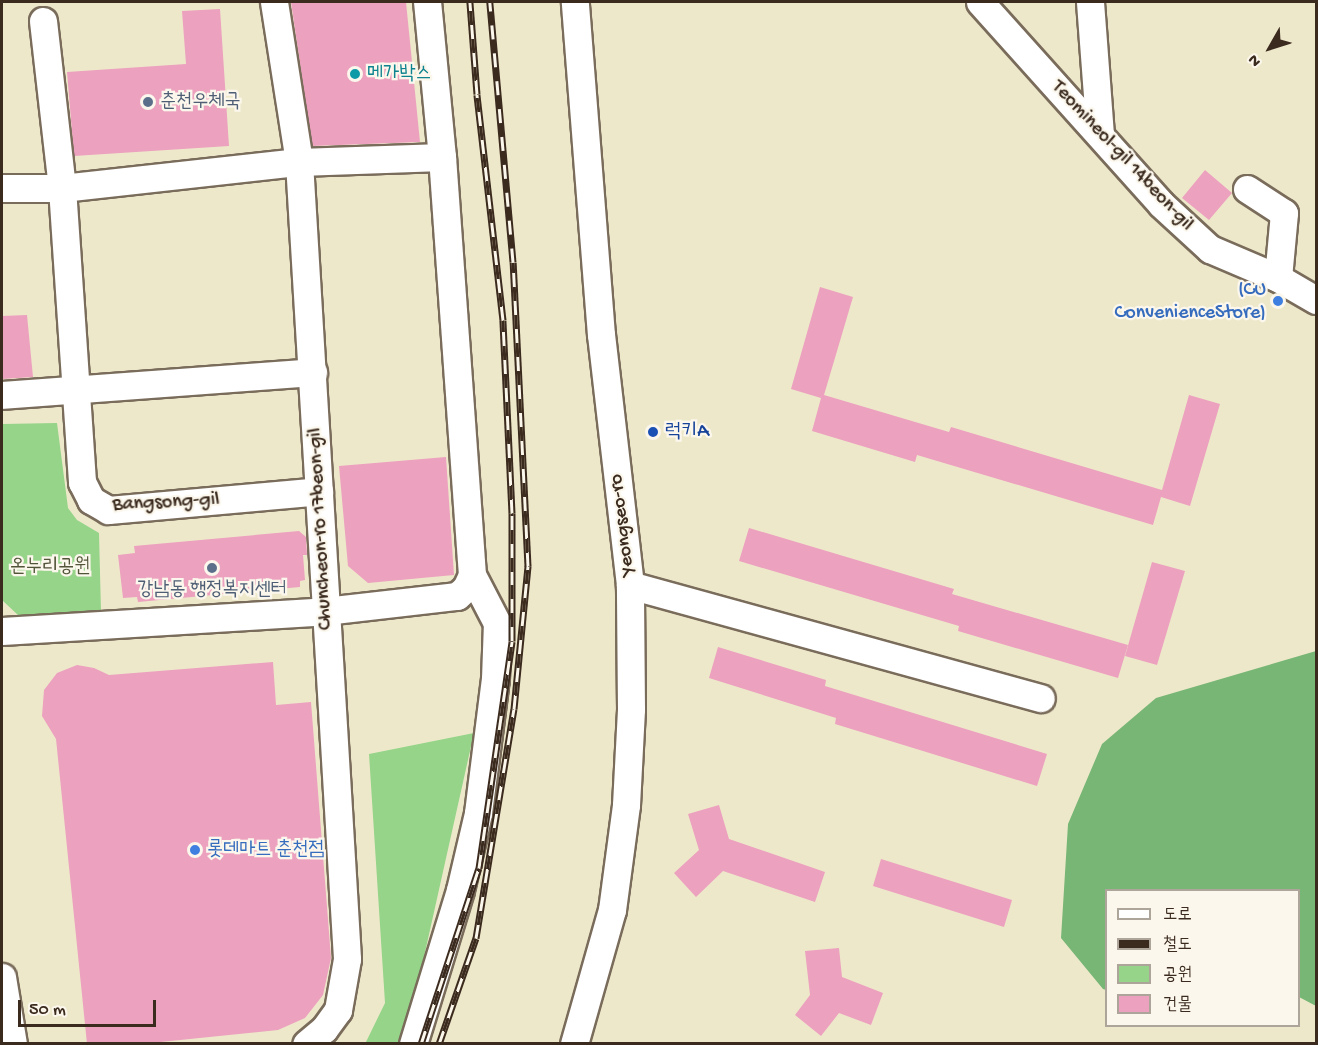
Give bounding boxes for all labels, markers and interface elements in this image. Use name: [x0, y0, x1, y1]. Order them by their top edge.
north arrow: [1240, 18, 1300, 78]
text: N: [1245, 50, 1266, 70]
place label: 메가박스: [367, 62, 431, 86]
marker: 메가박스: [348, 67, 362, 81]
street label: Teomineol-gil 14beon-gil: [1046, 76, 1198, 236]
place label: 춘천우체국: [160, 90, 240, 114]
marker: 춘천우체국: [141, 95, 155, 109]
place label: (CU ConvenienceStore): [1114, 278, 1266, 325]
marker: (CU ConvenienceStore): [1271, 294, 1285, 308]
place label: 럭키A: [665, 420, 709, 444]
marker: 럭키A: [646, 425, 660, 439]
street label: Chuncheon-ro 17beon-gil: [304, 427, 338, 631]
street label: Yeongseo-ro: [605, 473, 641, 577]
street label: Bangsong-gil: [112, 488, 220, 518]
park label: 온누리공원: [10, 555, 90, 579]
marker: 강남동 행정복지센터: [205, 561, 219, 575]
place label: 강남동 행정복지센터: [137, 578, 287, 602]
place label: 롯데마트 춘천점: [207, 838, 324, 862]
marker: 롯데마트 춘천점: [188, 843, 202, 857]
legend: [1105, 889, 1300, 1027]
text: 도로: [1163, 905, 1192, 926]
text: 철도: [1163, 935, 1192, 956]
text: 공원: [1163, 965, 1192, 986]
scale bar: [21, 988, 159, 1026]
text: 건물: [1163, 995, 1192, 1016]
text: 50 m: [29, 1000, 66, 1021]

